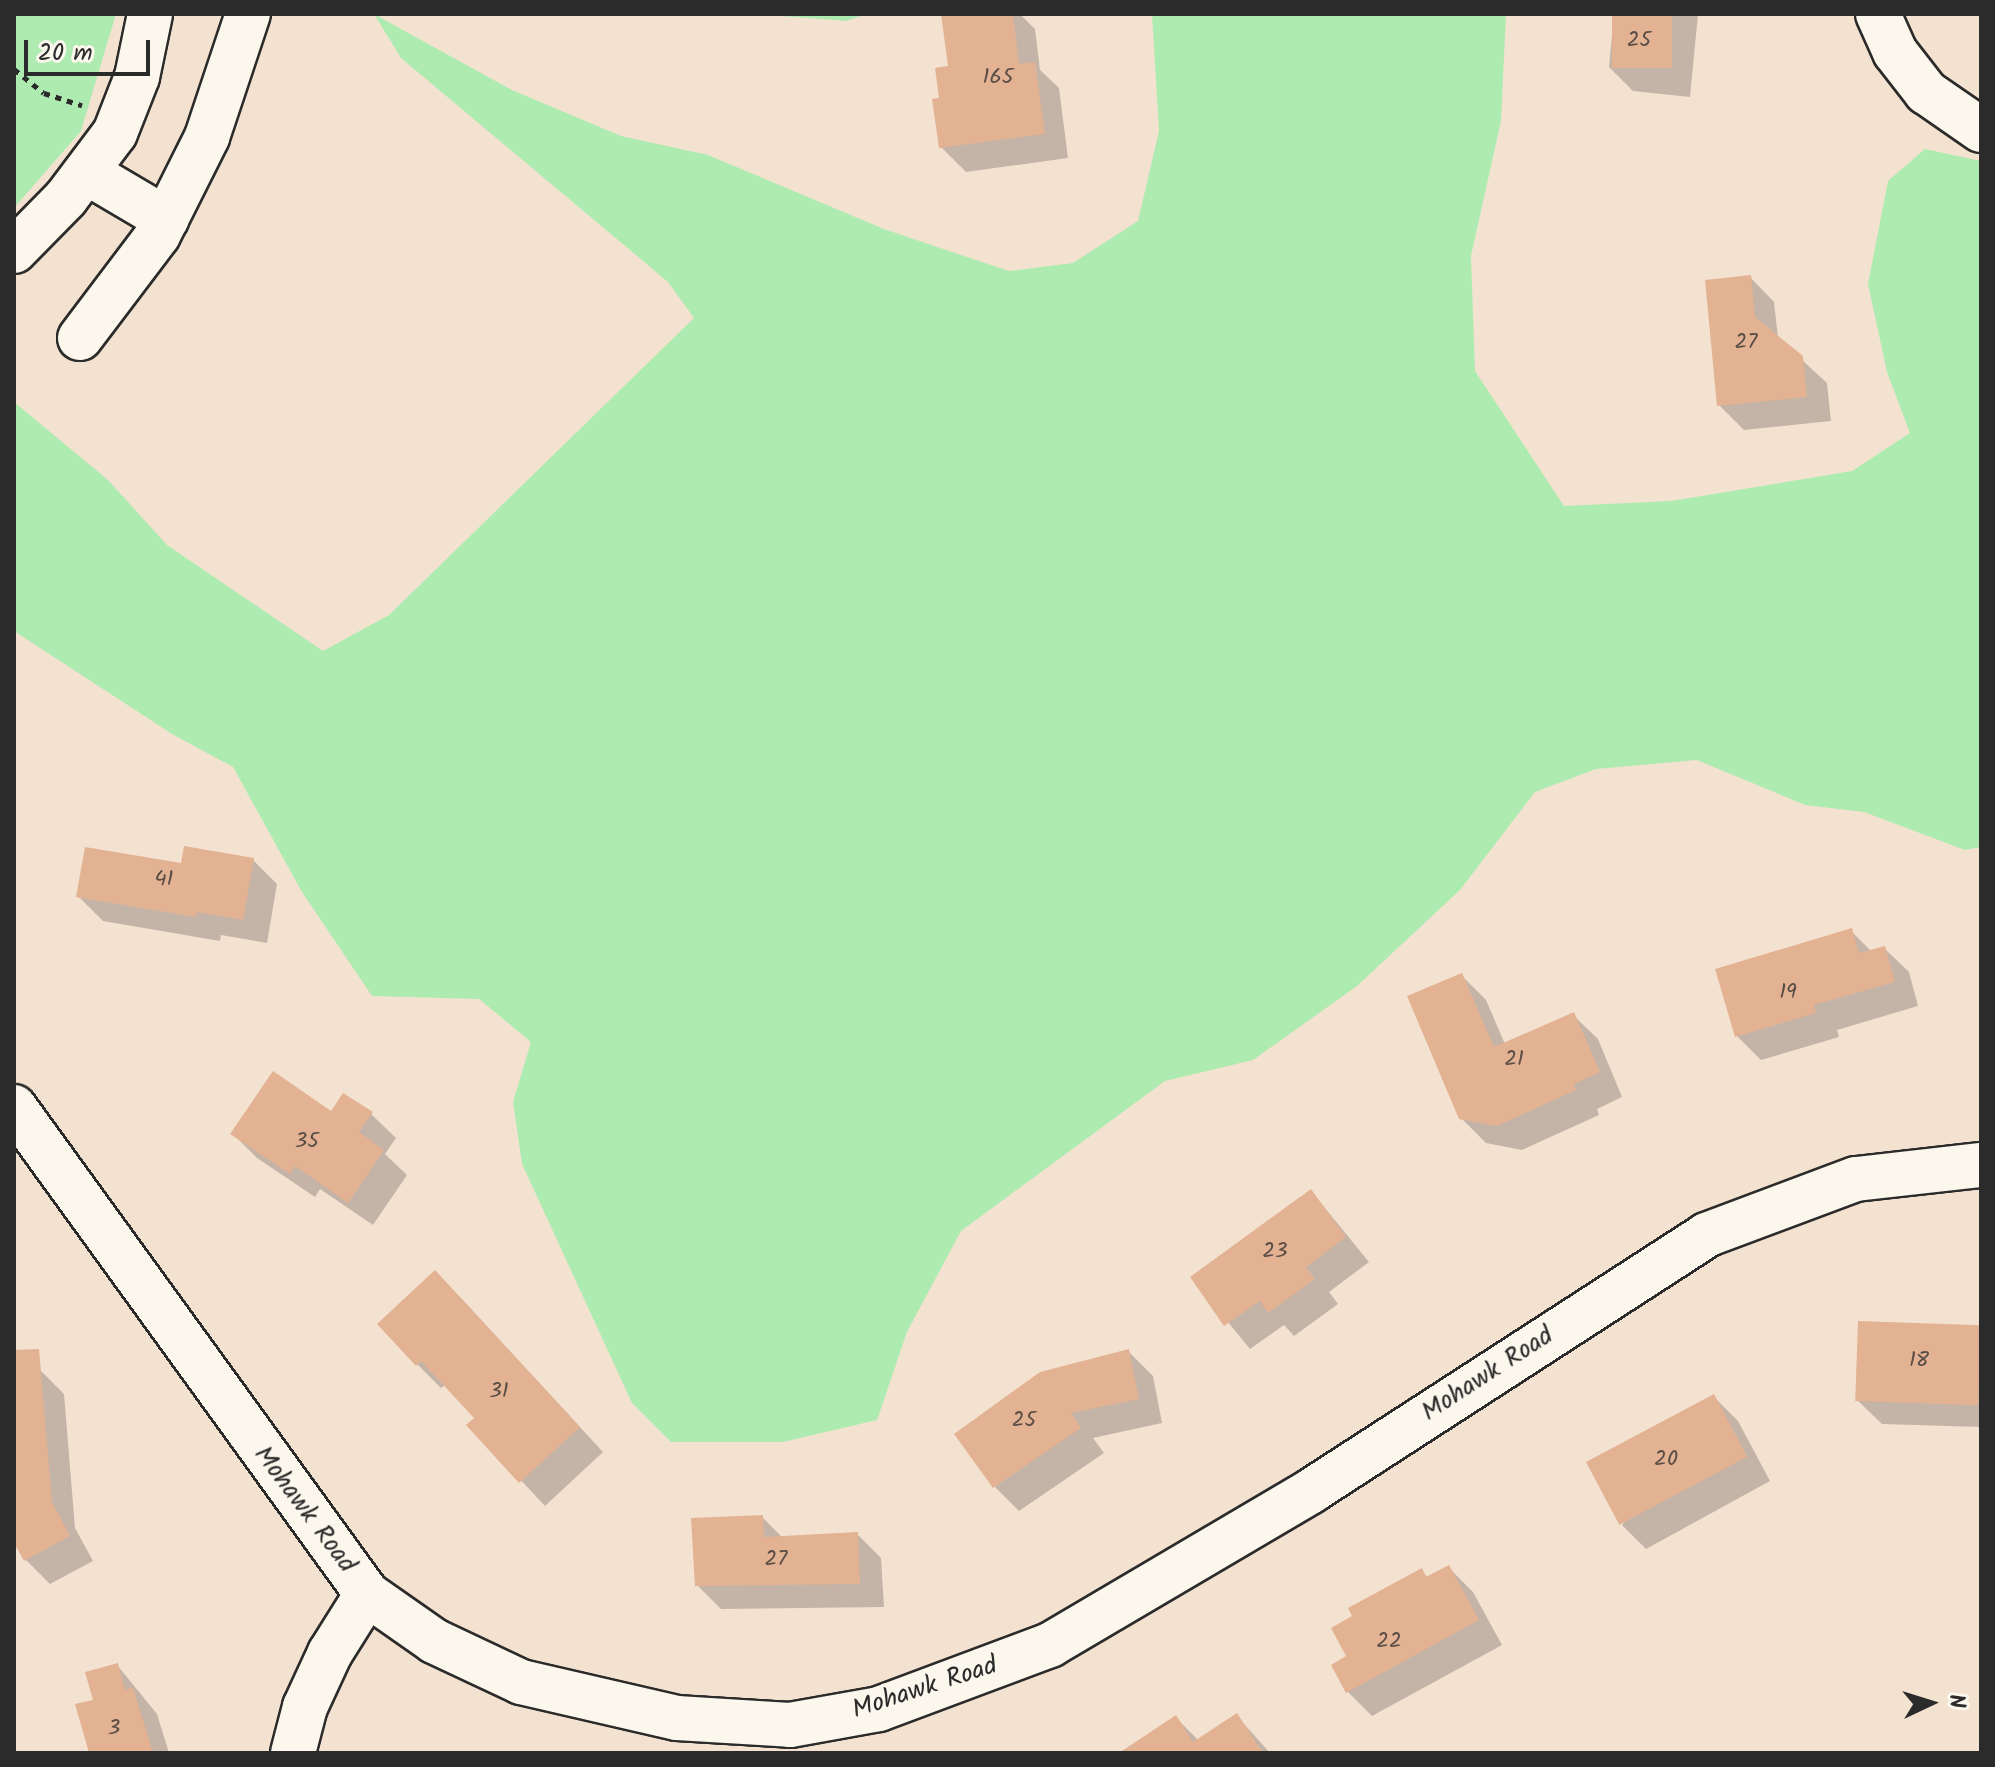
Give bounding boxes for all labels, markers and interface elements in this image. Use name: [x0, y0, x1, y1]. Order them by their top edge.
scale bar: [28, 24, 154, 74]
house number: 25: [1627, 28, 1651, 54]
text: 20 m: [38, 34, 93, 73]
house number: 165: [983, 65, 1013, 91]
house number: 27: [1735, 330, 1757, 356]
house number: 41: [154, 867, 174, 893]
house number: 19: [1779, 980, 1797, 1006]
house number: 21: [1504, 1047, 1524, 1073]
house number: 35: [295, 1129, 319, 1155]
house number: 23: [1262, 1239, 1288, 1265]
street label: Mohawk Road: [1416, 1321, 1560, 1429]
house number: 18: [1909, 1348, 1929, 1374]
house number: 31: [489, 1379, 509, 1405]
house number: 25: [1012, 1408, 1036, 1434]
street label: Mohawk Road: [246, 1440, 362, 1580]
house number: 20: [1654, 1447, 1678, 1473]
house number: 27: [765, 1547, 787, 1573]
house number: 22: [1376, 1629, 1402, 1655]
street label: Mohawk Road: [849, 1651, 1001, 1727]
north arrow: [1891, 1663, 1971, 1743]
text: N: [1937, 1693, 1973, 1709]
house number: 3: [108, 1716, 120, 1742]

